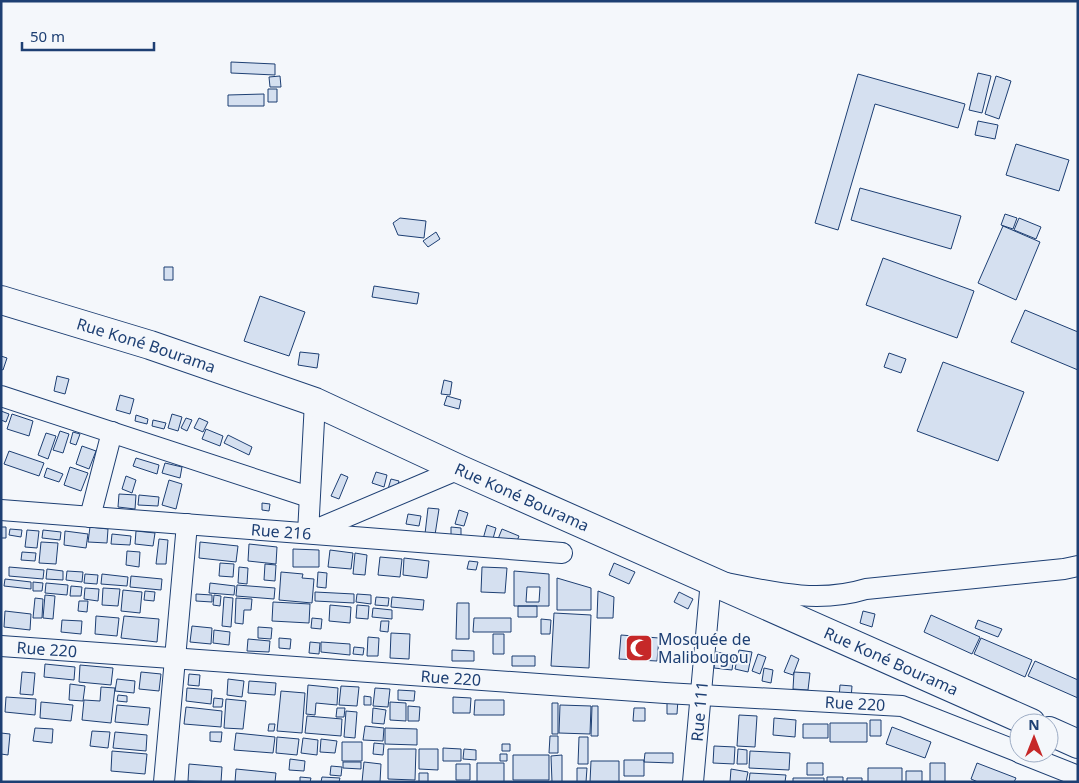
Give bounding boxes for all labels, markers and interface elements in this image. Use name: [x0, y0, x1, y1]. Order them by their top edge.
scale bar: [22, 20, 155, 52]
text: 50 m: [30, 26, 65, 46]
street label: Rue Koné Bourama: [74, 312, 219, 378]
street label: Rue Koné Bourama: [451, 458, 593, 536]
street label: Rue 216: [250, 518, 312, 545]
street label: Rue Koné Bourama: [821, 621, 962, 700]
place label: Mosquée de Malibougou: [658, 628, 751, 668]
mosque icon: Mosquée de Malibougou: [624, 633, 654, 663]
street label: Rue 220: [16, 636, 78, 662]
street label: Rue 220: [420, 665, 482, 691]
street label: Rue 111: [686, 680, 713, 742]
street label: Rue 220: [824, 691, 886, 716]
north arrow: [1009, 713, 1059, 763]
text: N: [1028, 715, 1040, 734]

